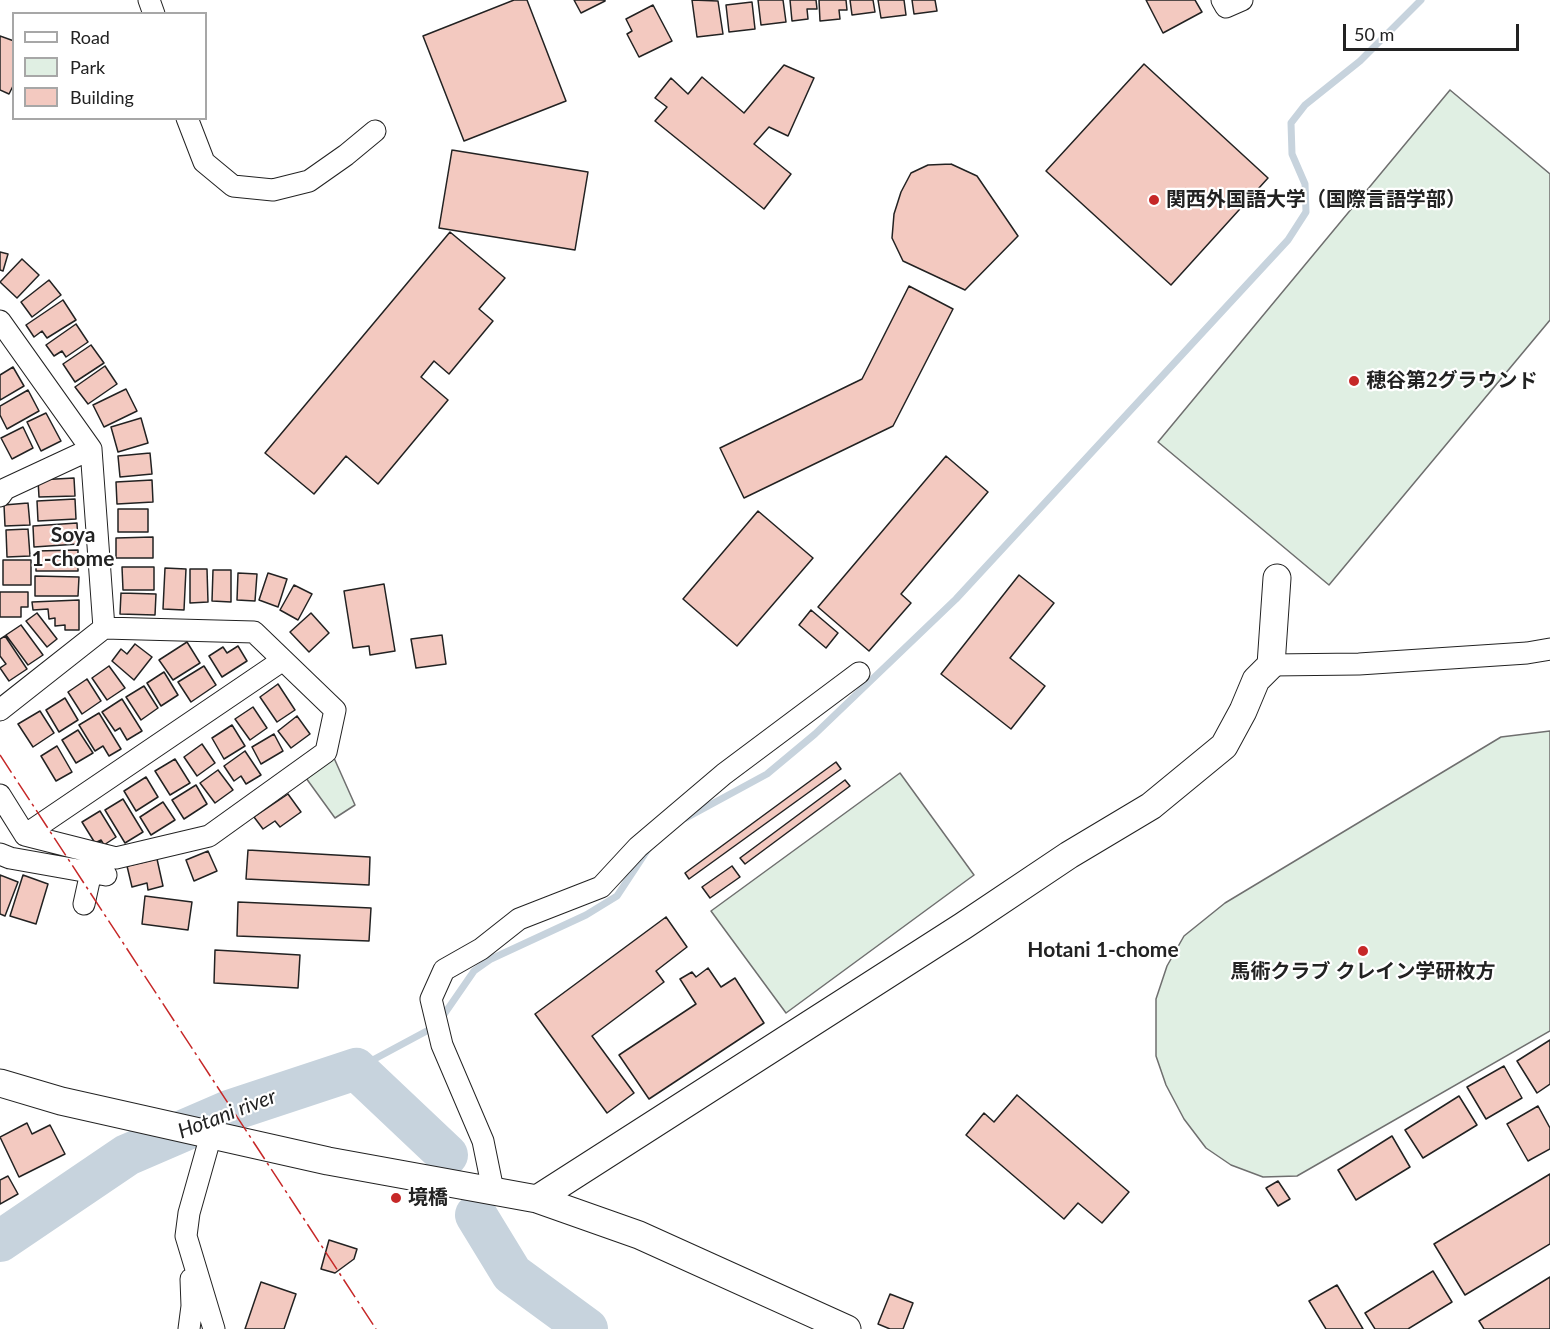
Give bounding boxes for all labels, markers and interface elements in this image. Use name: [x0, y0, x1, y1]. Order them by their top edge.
legend: [12, 12, 207, 120]
scale bar: [1346, 12, 1522, 50]
text: 50 m: [1354, 23, 1394, 45]
text: Road: [70, 26, 110, 48]
text: Park: [70, 56, 105, 78]
text: Building: [70, 86, 134, 108]
place label: 関西外国語大学（国際言語学部）: [1166, 188, 1466, 212]
marker: 関西外国語大学（国際言語学部）: [1147, 193, 1161, 207]
place label: 穂谷第2グラウンド: [1366, 369, 1538, 393]
marker: 穂谷第2グラウンド: [1347, 374, 1361, 388]
district label: Soya 1-chome: [32, 522, 114, 572]
district label: Hotani 1-chome: [1027, 937, 1179, 963]
marker: 馬術クラブ クレイン学研枚方: [1356, 944, 1370, 958]
place label: 馬術クラブ クレイン学研枚方: [1231, 960, 1495, 984]
water label: Hotani river: [174, 1084, 280, 1144]
place label: 境橋: [408, 1186, 448, 1210]
marker: 境橋: [389, 1191, 403, 1205]

